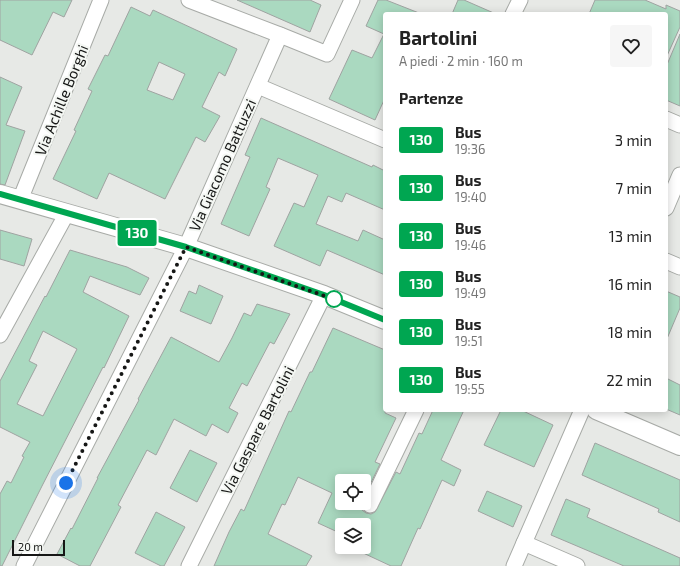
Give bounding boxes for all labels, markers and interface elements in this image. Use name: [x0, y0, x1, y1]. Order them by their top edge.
button: heart: [610, 25, 652, 67]
text: Bartolini: [399, 26, 477, 49]
street label: Via Achille Borghi: [31, 42, 91, 158]
text: A piedi · 2 min · 160 m: [399, 53, 523, 69]
text: Partenze: [399, 89, 463, 107]
street label: Via Giacomo Battuzzi: [185, 96, 259, 234]
text: Bus: [455, 123, 481, 141]
text: 130: [410, 131, 432, 148]
text: 3 min: [615, 131, 652, 149]
text: 19:36: [455, 141, 485, 157]
text: Bus: [455, 171, 481, 189]
text: 130: [410, 179, 432, 196]
text: 7 min: [615, 179, 652, 197]
text: 19:40: [455, 189, 487, 205]
text: Bus: [455, 219, 481, 237]
line badge: 130: [114, 220, 160, 246]
text: 130: [126, 224, 148, 241]
text: 130: [410, 227, 432, 244]
text: 13 min: [609, 227, 652, 245]
text: 19:46: [455, 237, 486, 253]
text: Bus: [455, 267, 481, 285]
text: 130: [410, 275, 432, 292]
text: 16 min: [609, 275, 652, 293]
text: 19:49: [455, 285, 486, 301]
unlabelled marker: [325, 290, 343, 308]
text: Bus: [455, 315, 481, 333]
text: 130: [410, 323, 432, 340]
text: 18 min: [608, 323, 652, 341]
text: 19:51: [455, 333, 483, 349]
street label: Via Gaspare Bartolini: [217, 363, 297, 497]
text: Bus: [455, 363, 481, 381]
text: 130: [410, 371, 432, 388]
text: 22 min: [606, 371, 652, 389]
text: 19:55: [455, 381, 485, 397]
your location: [56, 473, 76, 493]
map controls: [335, 474, 371, 554]
button: locate: [335, 474, 371, 510]
button: layers: [335, 518, 371, 554]
scale bar: [12, 538, 65, 557]
text: 20 m: [18, 540, 43, 553]

